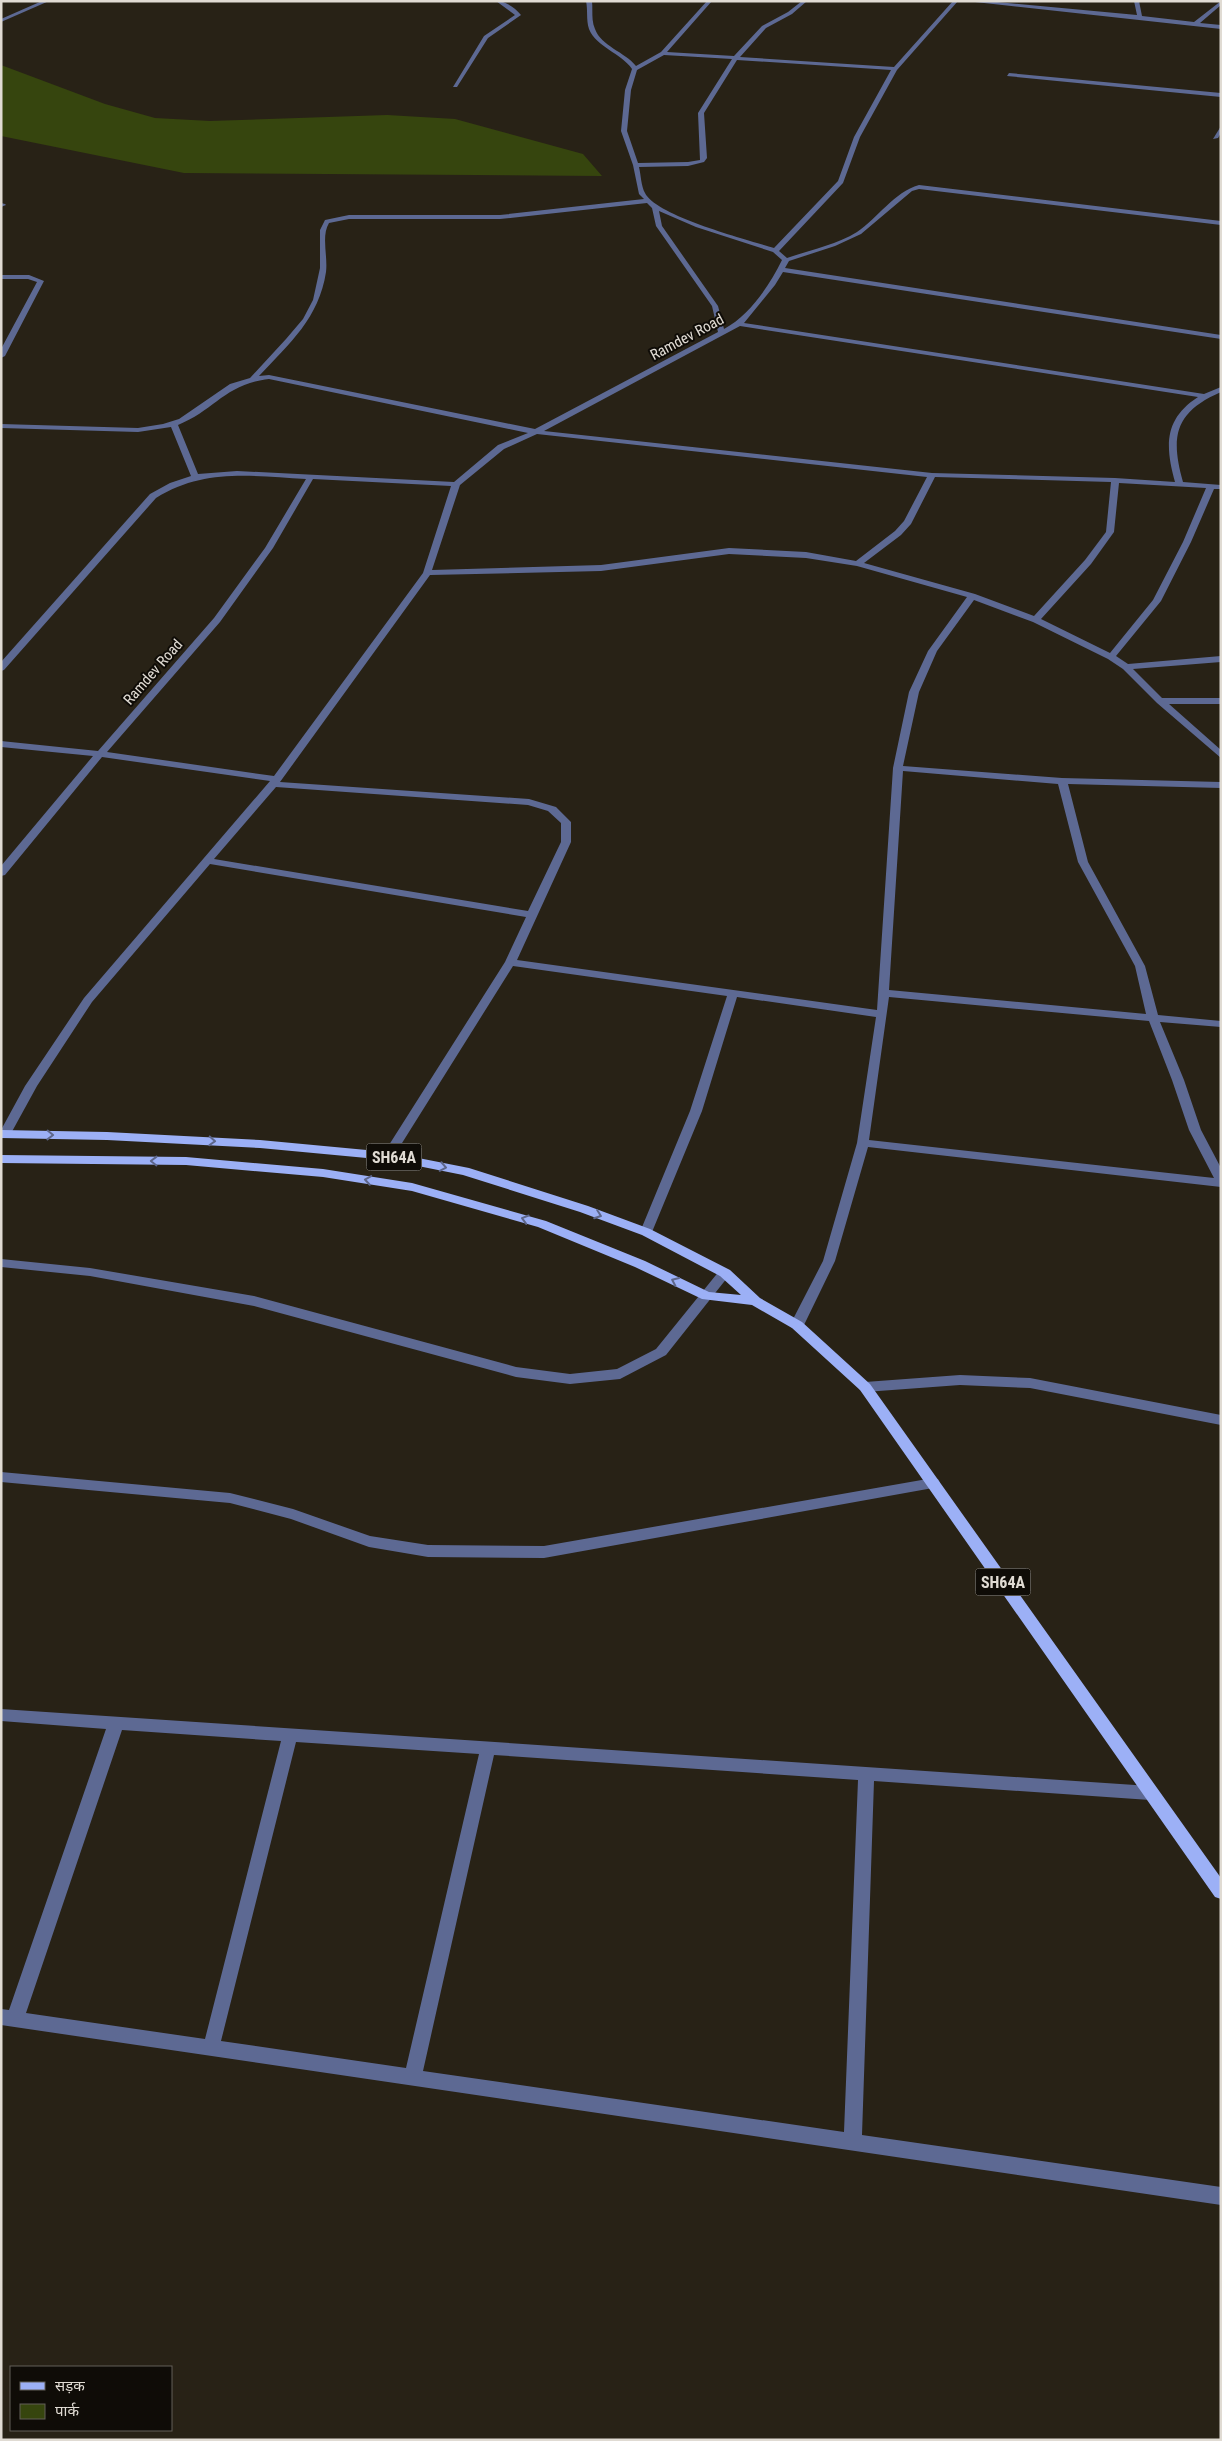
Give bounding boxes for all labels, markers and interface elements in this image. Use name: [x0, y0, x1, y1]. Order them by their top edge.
street label: Ramdev Road: [647, 310, 727, 364]
street label: Ramdev Road: [120, 636, 186, 708]
one-way arrow: [46, 1130, 54, 1140]
one-way arrow: [209, 1136, 217, 1147]
road number: SH64A: [366, 1144, 422, 1170]
one-way arrow: [149, 1156, 157, 1166]
one-way arrow: [439, 1161, 448, 1172]
one-way arrow: [363, 1175, 372, 1185]
one-way arrow: [594, 1209, 602, 1219]
one-way arrow: [521, 1215, 530, 1225]
one-way arrow: [671, 1276, 680, 1287]
road number: SH64A: [976, 1568, 1030, 1595]
legend: [10, 2366, 172, 2431]
text: सड़क: [55, 2377, 85, 2395]
text: पार्क: [55, 2402, 79, 2420]

